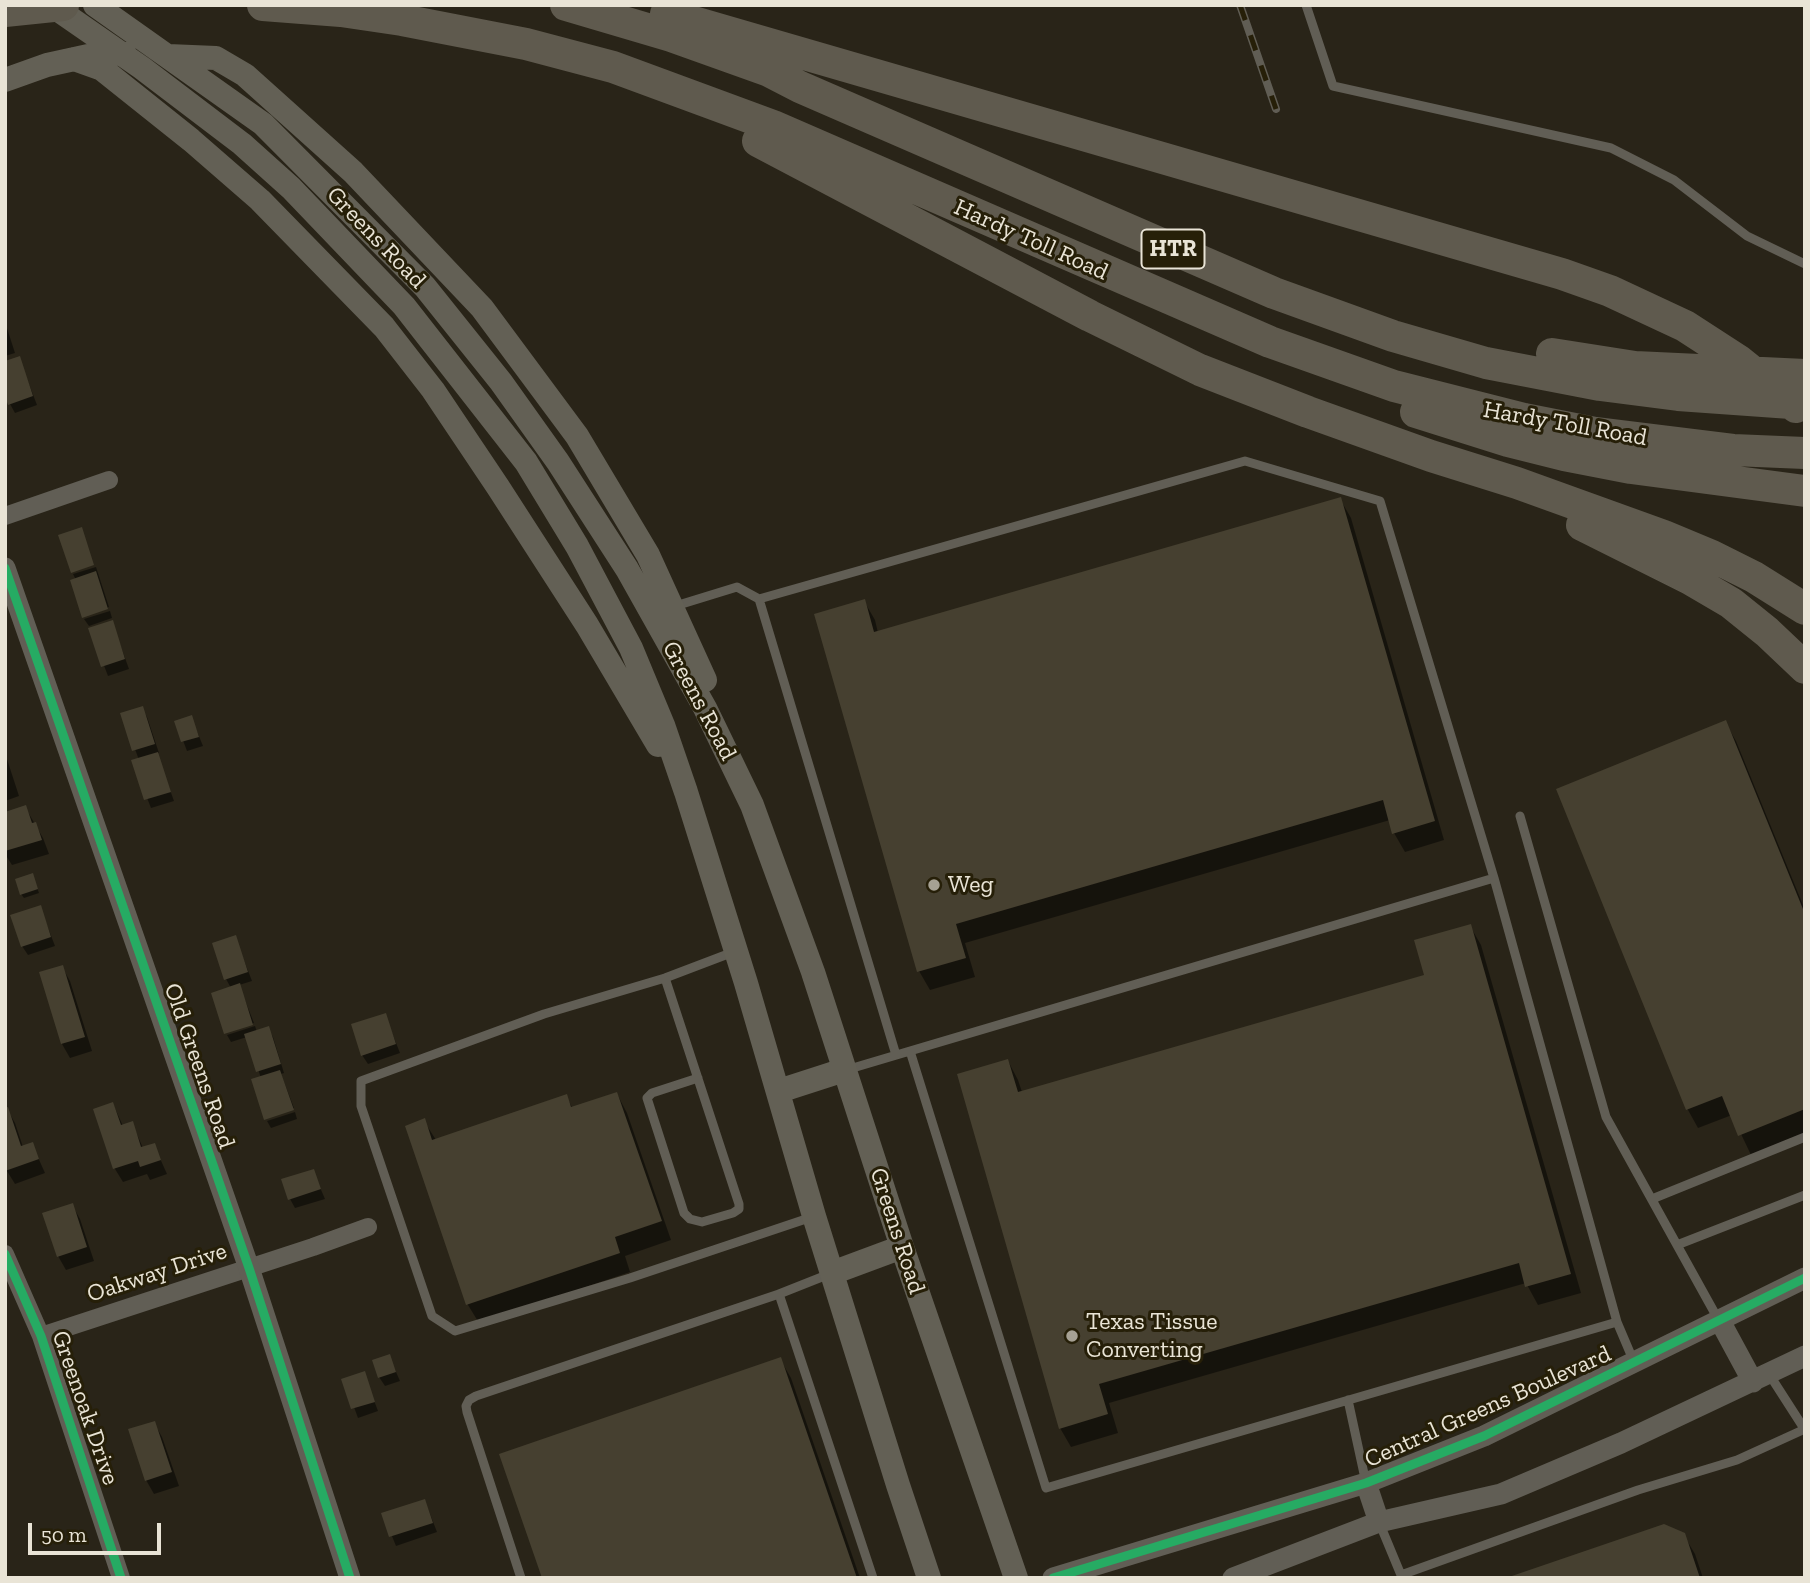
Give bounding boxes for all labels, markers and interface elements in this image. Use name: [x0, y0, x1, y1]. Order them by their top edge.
street label: Greens Road: [320, 181, 432, 295]
street label: Hardy Toll Road: [949, 193, 1113, 287]
road number: HTR: [1142, 230, 1204, 268]
street label: Hardy Toll Road: [1481, 395, 1649, 453]
street label: Greens Road: [656, 637, 742, 765]
place label: Weg: [948, 871, 994, 899]
marker: Weg: [926, 877, 942, 893]
street label: Old Greens Road: [157, 980, 241, 1152]
street label: Greens Road: [863, 1164, 931, 1298]
street label: Oakway Drive: [84, 1237, 230, 1309]
place label: Texas Tissue Converting: [1086, 1308, 1218, 1364]
street label: Greenoak Drive: [45, 1327, 125, 1489]
marker: Texas Tissue Converting: [1064, 1328, 1080, 1344]
street label: Central Greens Boulevard: [1360, 1340, 1616, 1474]
scale bar: [32, 1510, 164, 1554]
text: 50 m: [41, 1522, 87, 1547]

